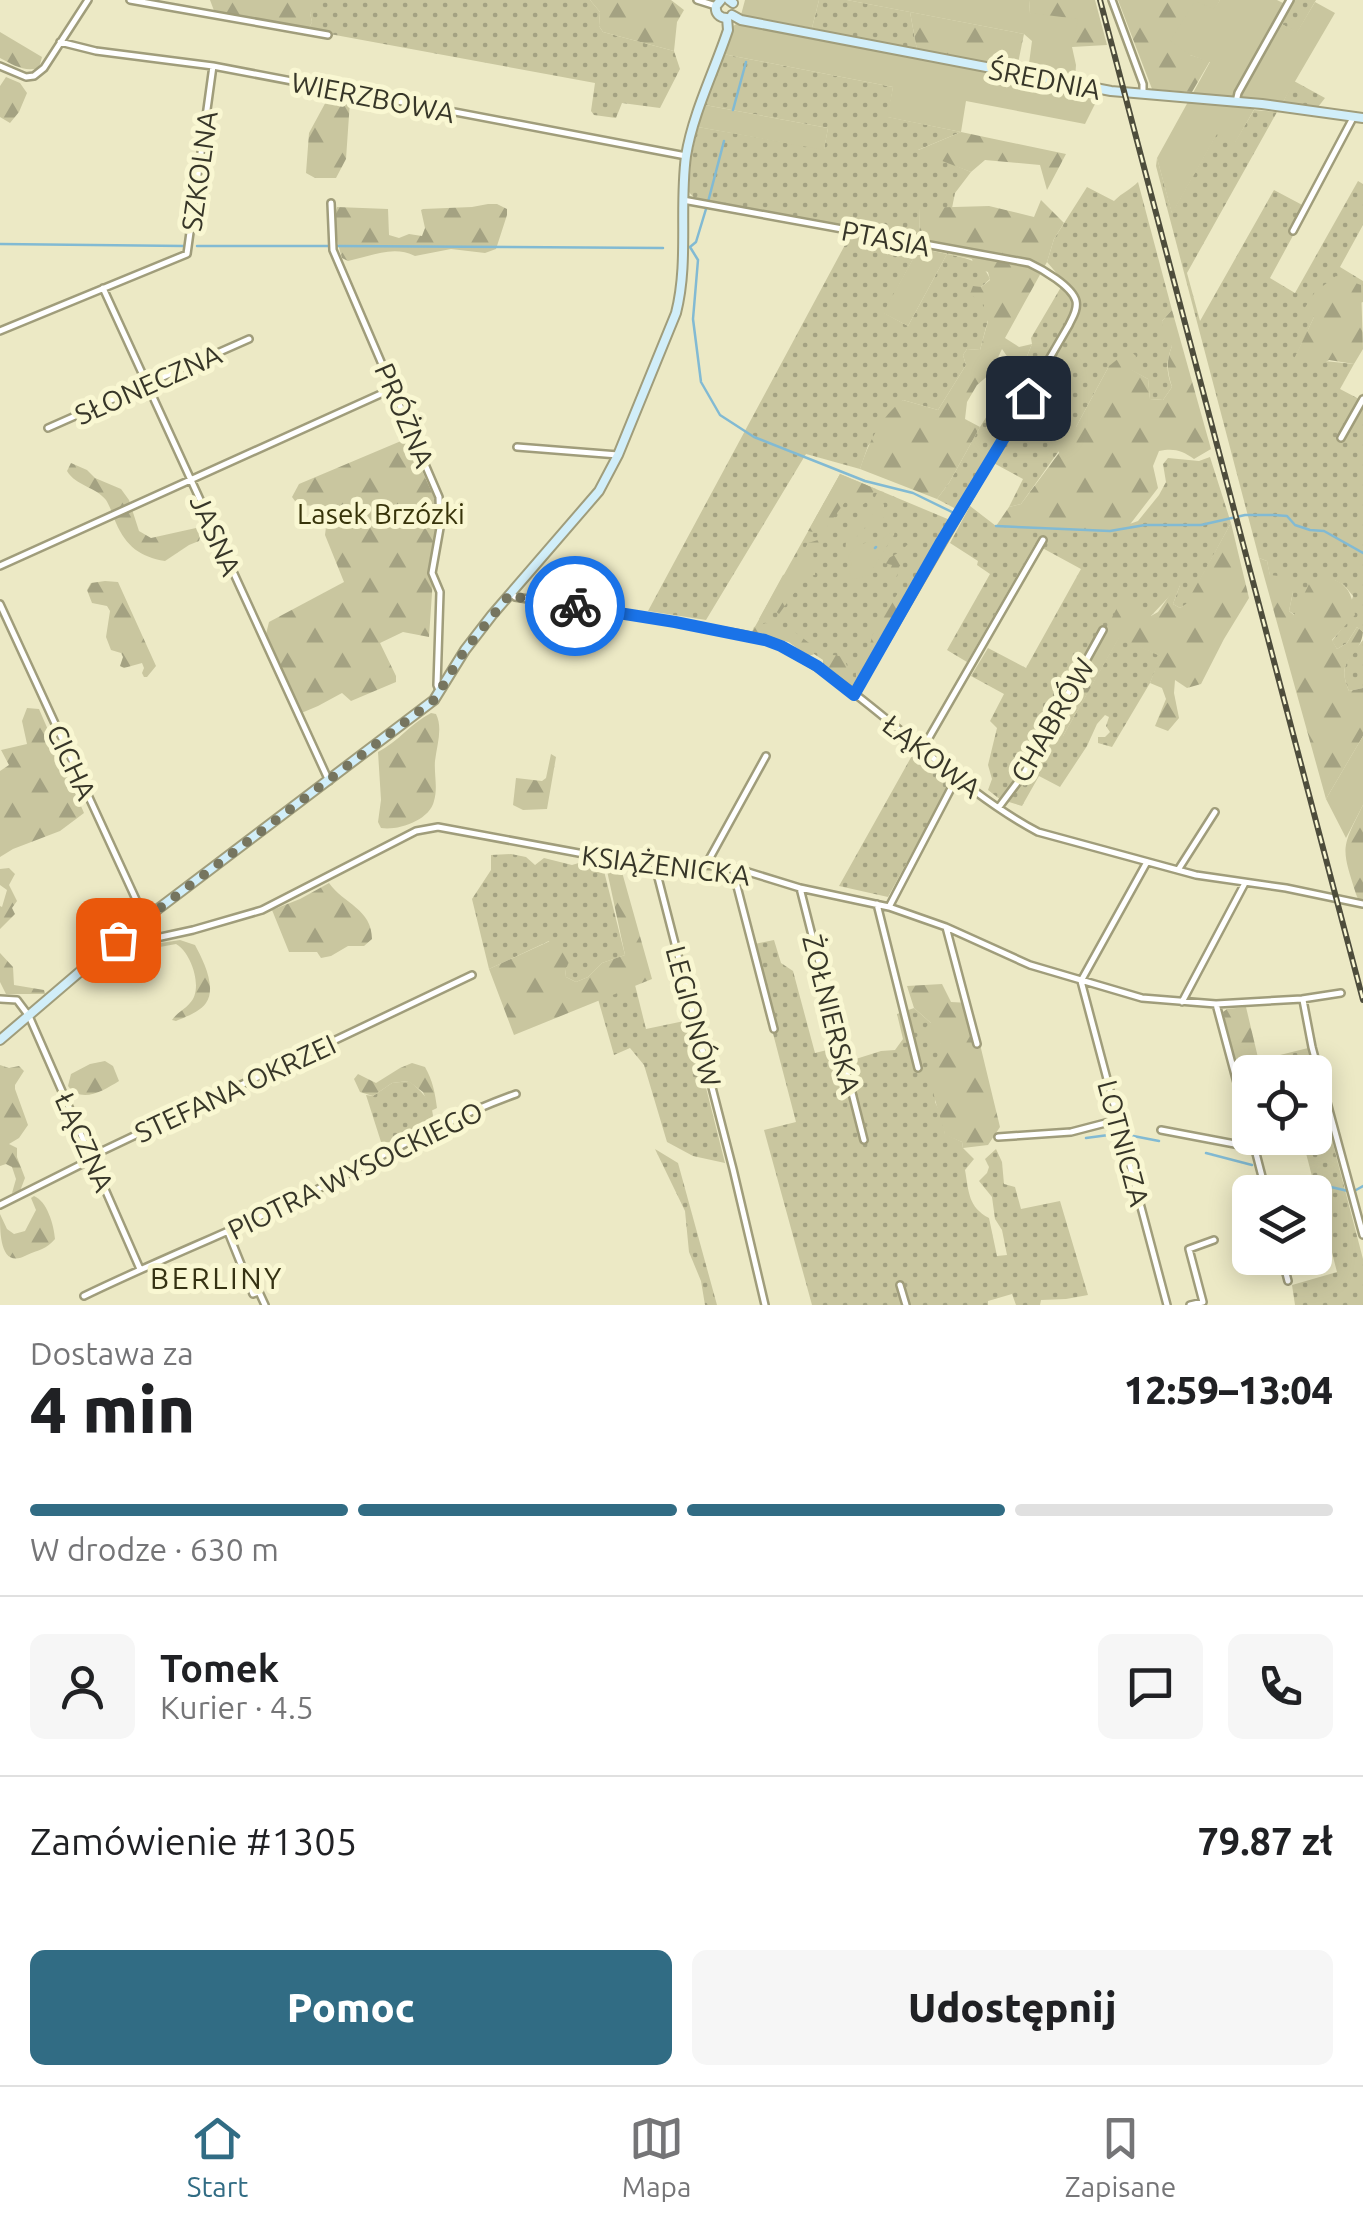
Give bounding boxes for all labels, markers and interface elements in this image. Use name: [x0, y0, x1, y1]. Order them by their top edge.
street label: ŚREDNIA: [987, 52, 1104, 105]
street label: WIERZBOWA: [289, 66, 457, 128]
street label: SZKOLNA: [175, 109, 223, 233]
street label: PTASIA: [839, 214, 933, 262]
street label: SŁONECZNA: [70, 338, 226, 430]
pin: [986, 356, 1071, 441]
street label: PRÓŻNA: [369, 358, 442, 472]
icon: home: [1001, 371, 1056, 426]
street label: JASNA: [185, 490, 247, 580]
park label: Lasek Brzózki: [297, 498, 465, 529]
courier: [525, 556, 625, 656]
icon: bike: [548, 579, 603, 634]
street label: CHABRÓW: [1003, 652, 1100, 787]
street label: ŁĄKOWA: [877, 708, 987, 804]
street label: CICHA: [41, 720, 103, 804]
street label: KSIĄŻENICKA: [580, 839, 752, 891]
pin: [76, 898, 161, 983]
icon: bag: [91, 913, 146, 968]
street label: ŻOŁNIERSKA: [797, 931, 867, 1097]
street label: LEGIONÓW: [660, 942, 729, 1090]
street label: STEFANA OKRZEI: [130, 1028, 340, 1148]
map controls: [1232, 1055, 1332, 1275]
button: locate: [1232, 1055, 1332, 1155]
street label: LOTNICZA: [1092, 1077, 1156, 1209]
street label: ŁĄCZNA: [50, 1088, 120, 1196]
street label: PIOTRA WYSOCKIEGO: [222, 1095, 488, 1245]
button: layers: [1232, 1175, 1332, 1275]
district label: BERLINY: [150, 1261, 284, 1295]
text: Dostawa za: [30, 1335, 194, 1371]
text: 12:59–13:04: [1124, 1369, 1333, 1411]
text: 4 min: [30, 1372, 195, 1445]
text: W drodze · 630 m: [30, 1531, 279, 1567]
button: person: [30, 1634, 135, 1739]
button: chat: [1098, 1634, 1203, 1739]
button: phone: [1228, 1634, 1333, 1739]
text: Tomek: [160, 1647, 279, 1689]
text: Kurier · 4.5: [160, 1689, 314, 1725]
text: Zamówienie #1305: [30, 1820, 357, 1862]
text: 79.87 zł: [1197, 1820, 1333, 1862]
button: Pomoc: [30, 1950, 672, 2065]
button: Udostępnij: [692, 1950, 1333, 2065]
tab: Start: [187, 2111, 248, 2202]
tab: Mapa: [622, 2111, 691, 2202]
tab: Zapisane: [1065, 2111, 1176, 2202]

